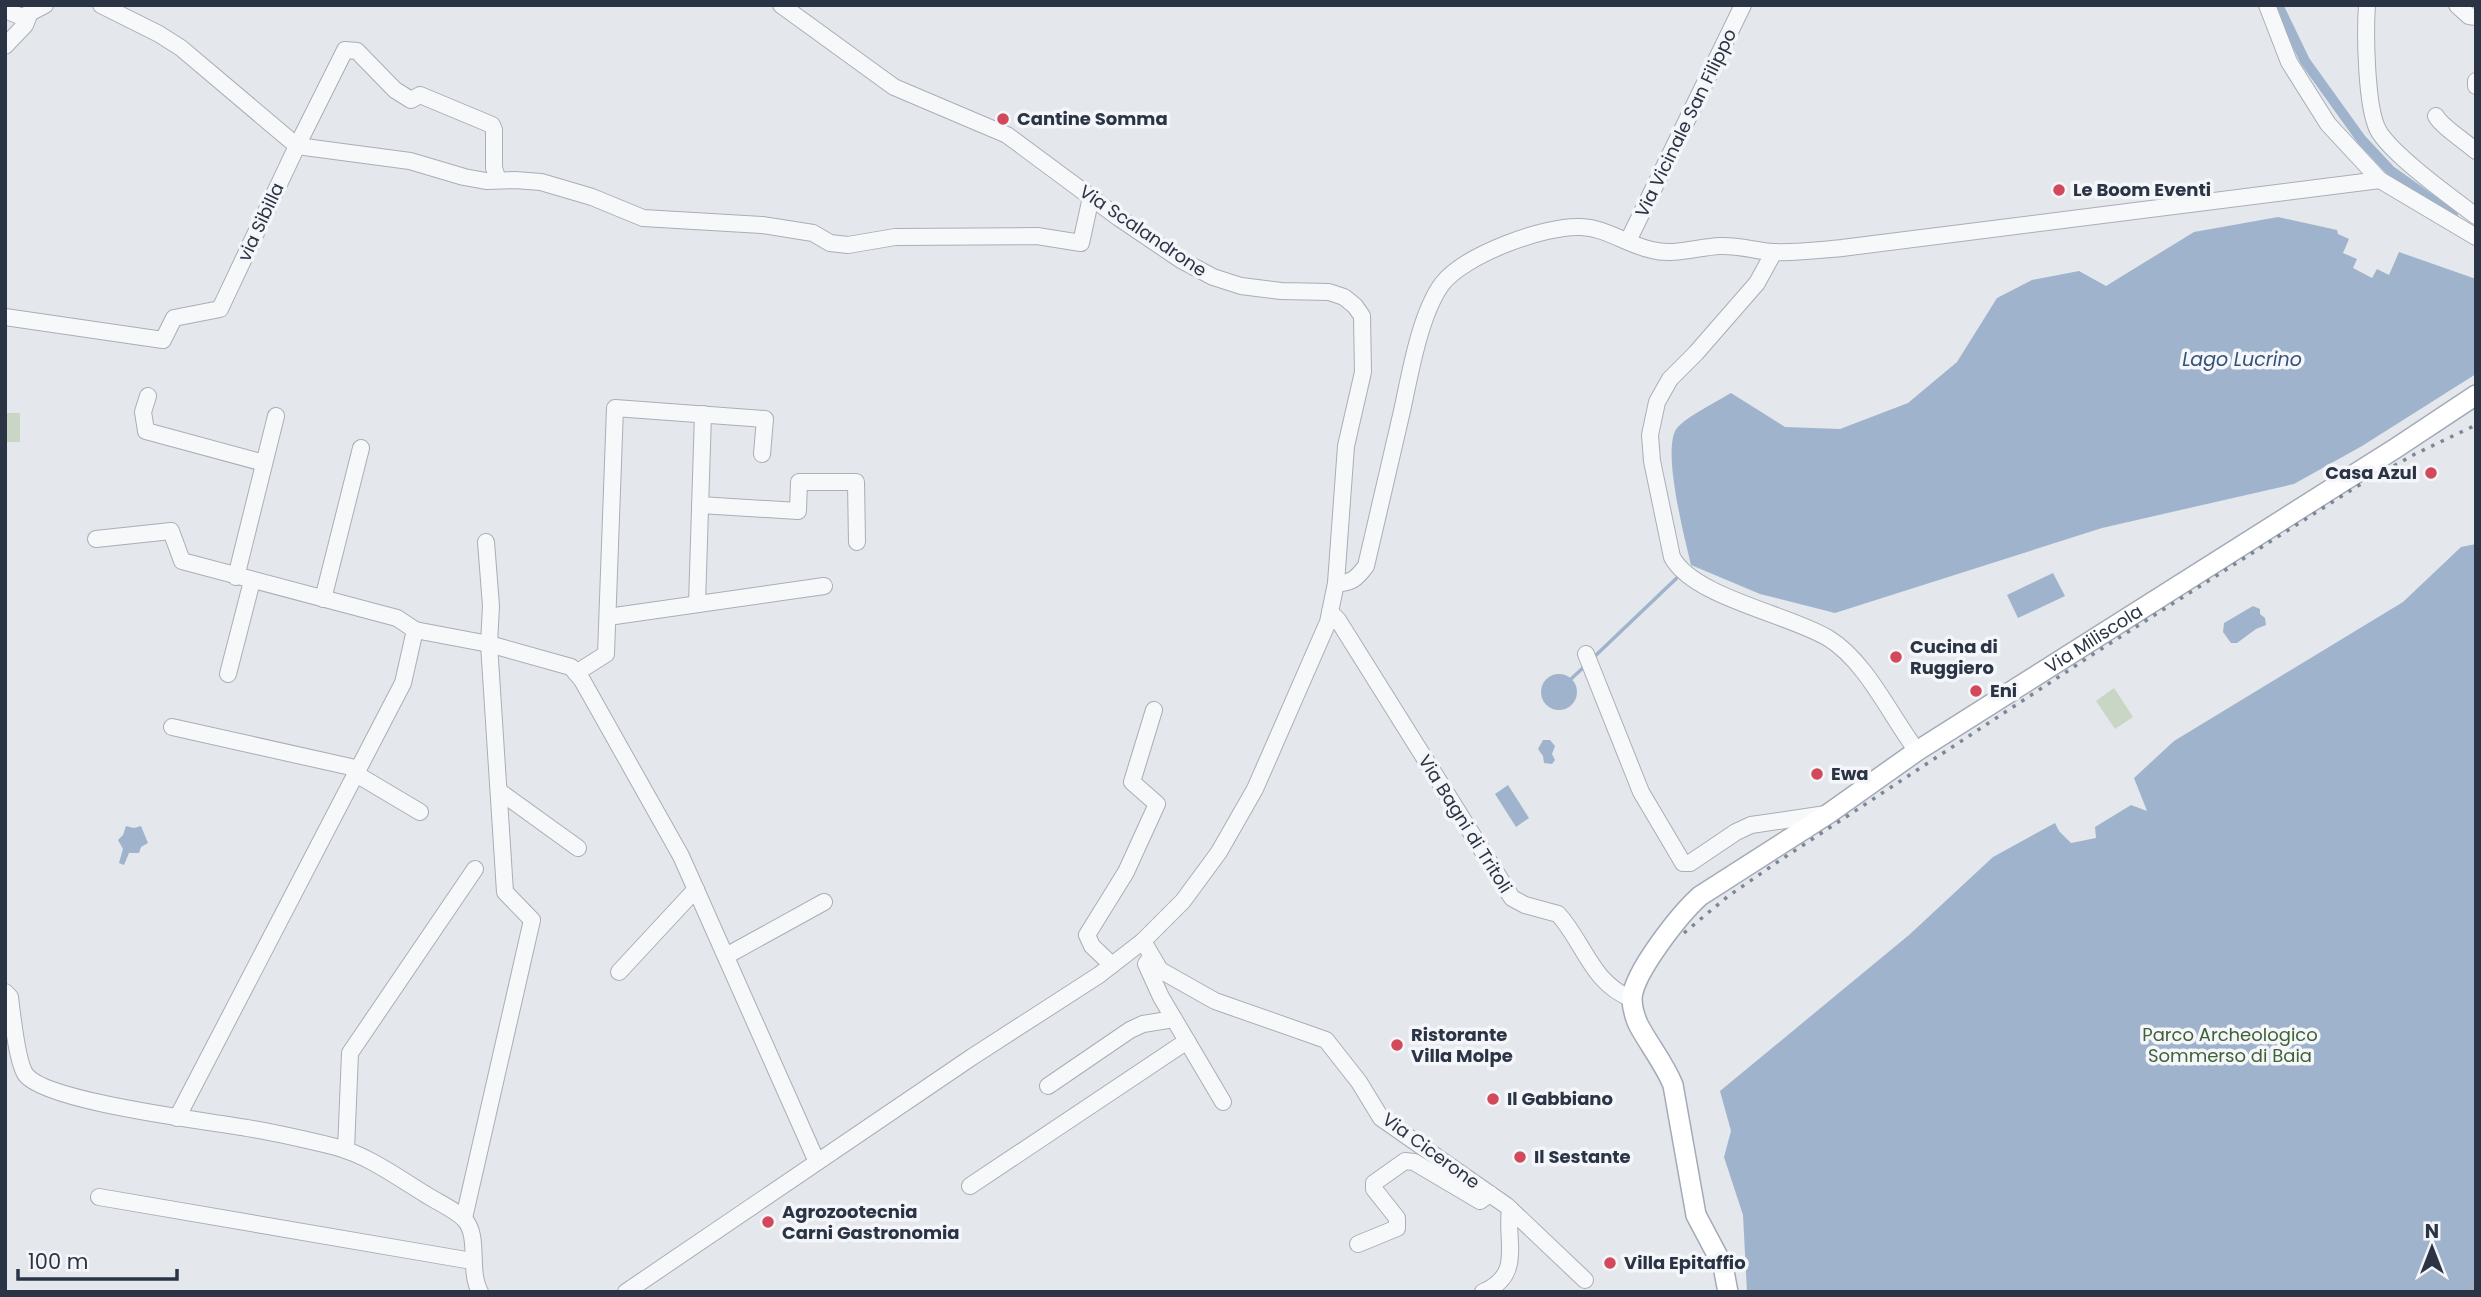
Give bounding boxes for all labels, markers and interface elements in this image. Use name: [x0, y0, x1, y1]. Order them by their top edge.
street label: Via Vicinale San Filippo: [1629, 24, 1742, 221]
place label: Cantine Somma: [1017, 106, 1168, 131]
marker: Cantine Somma: [995, 111, 1011, 127]
place label: Le Boom Eventi: [2073, 177, 2211, 202]
street label: via Sibilla: [231, 178, 290, 265]
street label: Via Scalandrone: [1075, 179, 1212, 282]
marker: Le Boom Eventi: [2051, 182, 2067, 198]
water label: Lago Lucrino: [2182, 346, 2302, 373]
place label: Casa Azul: [2325, 460, 2417, 485]
marker: Casa Azul: [2423, 465, 2439, 481]
street label: Via Miliscola: [2040, 598, 2147, 679]
place label: Cucina di Ruggiero: [1910, 634, 1998, 680]
marker: Cucina di Ruggiero: [1888, 649, 1904, 665]
place label: Eni: [1990, 678, 2017, 703]
marker: Eni: [1968, 683, 1984, 699]
street label: Via Bagni di Tritoli: [1413, 750, 1518, 898]
place label: Ewa: [1831, 761, 1869, 786]
marker: Ewa: [1809, 766, 1825, 782]
place label: Ristorante Villa Molpe: [1411, 1022, 1513, 1068]
park label: Parco Archeologico Sommerso di Baia: [2142, 1022, 2318, 1068]
marker: Ristorante Villa Molpe: [1389, 1037, 1405, 1053]
place label: Il Gabbiano: [1507, 1086, 1613, 1111]
marker: Il Gabbiano: [1485, 1091, 1501, 1107]
street label: Via Cicerone: [1377, 1107, 1485, 1194]
place label: Il Sestante: [1534, 1144, 1631, 1169]
marker: Il Sestante: [1512, 1149, 1528, 1165]
place label: Agrozootecnia Carni Gastronomia: [782, 1199, 960, 1245]
north arrow: [2397, 1213, 2467, 1283]
marker: Agrozootecnia Carni Gastronomia: [760, 1214, 776, 1230]
text: N: [2425, 1218, 2439, 1245]
scale bar: [18, 1238, 177, 1282]
text: 100 m: [28, 1247, 88, 1276]
place label: Villa Epitaffio: [1624, 1250, 1746, 1275]
marker: Villa Epitaffio: [1602, 1255, 1618, 1271]

